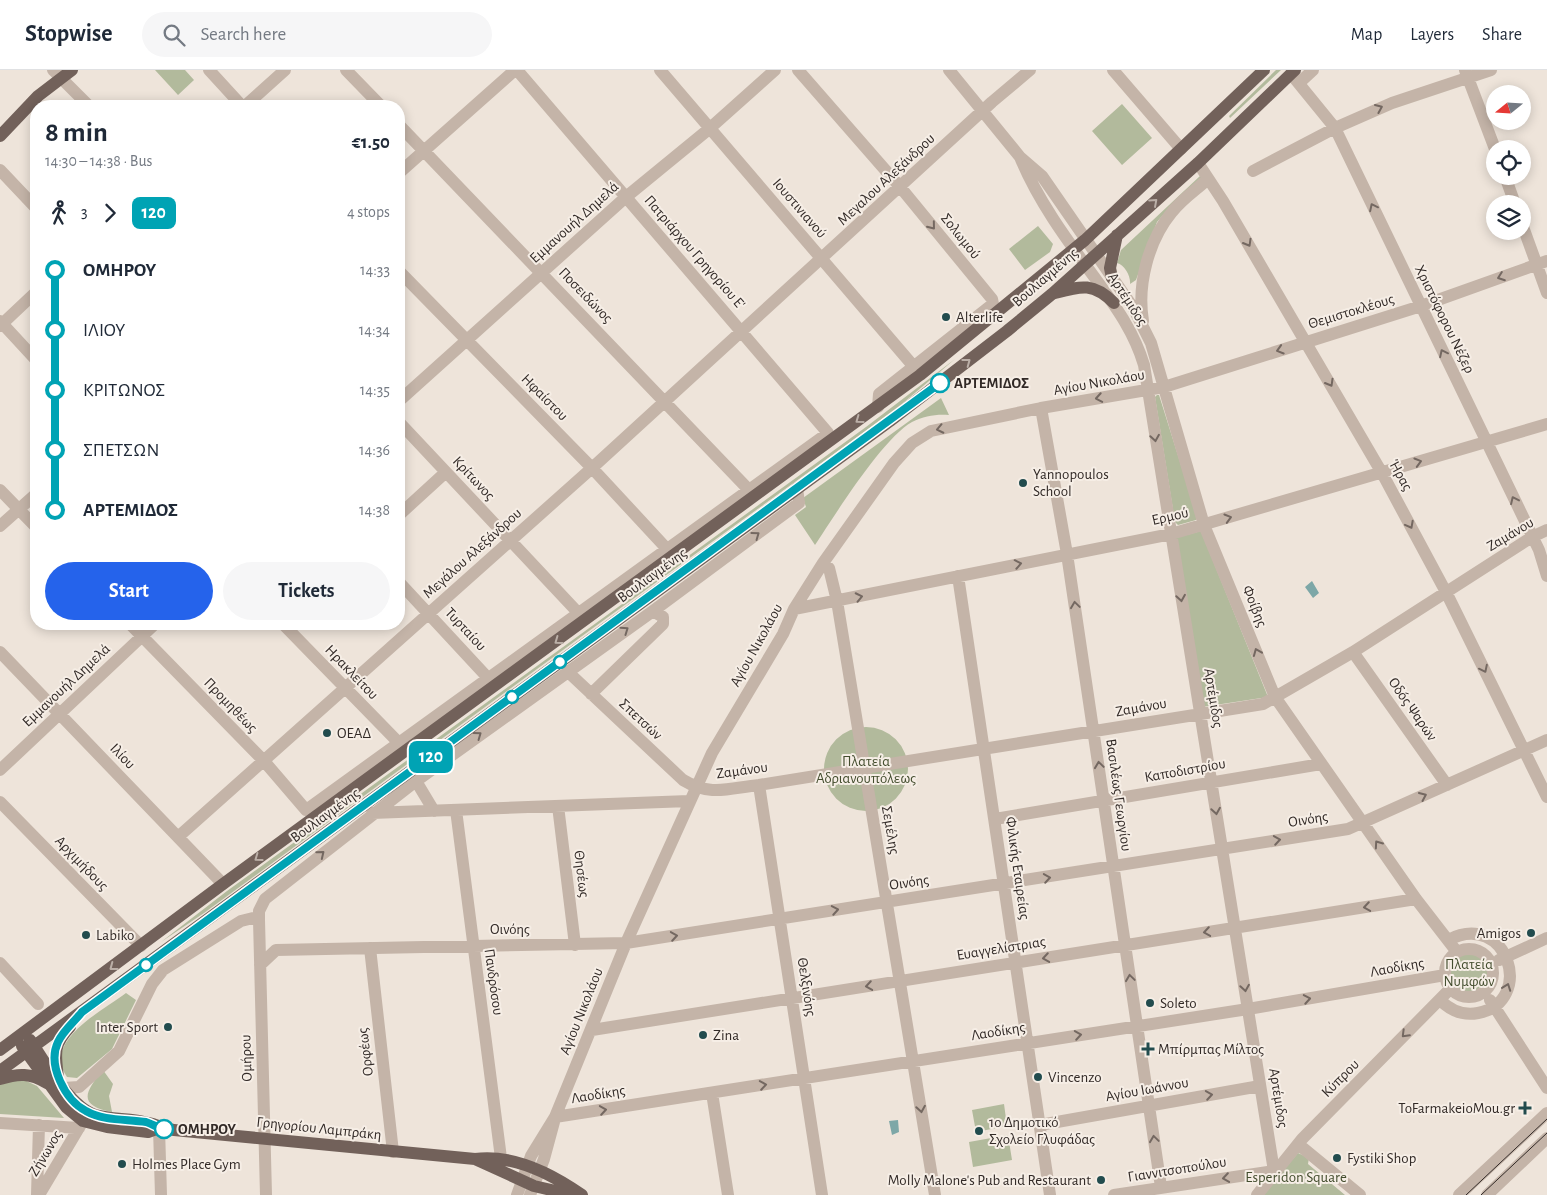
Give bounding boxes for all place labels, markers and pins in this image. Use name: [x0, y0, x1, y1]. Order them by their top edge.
place label: Alterlife: [956, 310, 1003, 325]
marker: Alterlife: [940, 311, 952, 323]
marker: ΑΡΤΕΜΙΔΟΣ: [930, 373, 950, 393]
place label: ΑΡΤΕΜΙΔΟΣ: [954, 376, 1029, 391]
place label: Yannopoulos School: [1033, 467, 1109, 499]
marker: Yannopoulos School: [1017, 477, 1029, 489]
unlabelled marker: [553, 655, 567, 669]
unlabelled marker: [505, 690, 519, 704]
place label: ΟΕΑΔ: [337, 726, 371, 741]
marker: ΟΕΑΔ: [321, 727, 333, 739]
place label: Amigos: [1477, 926, 1521, 941]
marker: Amigos: [1525, 927, 1537, 939]
place label: Labiko: [96, 928, 134, 943]
marker: Labiko: [80, 929, 92, 941]
unlabelled marker: [139, 958, 153, 972]
place label: Soleto: [1160, 996, 1197, 1011]
marker: Soleto: [1144, 997, 1156, 1009]
place label: Inter Sport: [96, 1020, 158, 1035]
marker: Inter Sport: [162, 1021, 174, 1033]
place label: Zina: [713, 1028, 739, 1043]
marker: Zina: [697, 1029, 709, 1041]
place label: Μπίρμπας Μίλτος: [1158, 1042, 1264, 1057]
marker: Μπίρμπας Μίλτος: [1142, 1043, 1154, 1055]
place label: Vincenzo: [1048, 1070, 1102, 1085]
marker: Vincenzo: [1032, 1071, 1044, 1083]
place label: ToFarmakeioMou.gr: [1398, 1101, 1515, 1116]
marker: ToFarmakeioMou.gr: [1519, 1102, 1531, 1114]
place label: 1ο Δημοτικό Σχολείο Γλυφάδας: [989, 1115, 1095, 1147]
marker: ΟΜΗΡΟΥ: [154, 1119, 174, 1139]
place label: ΟΜΗΡΟΥ: [178, 1122, 236, 1137]
marker: 1ο Δημοτικό Σχολείο Γλυφάδας: [973, 1125, 985, 1137]
place label: Fystiki Shop: [1347, 1151, 1416, 1166]
marker: Fystiki Shop: [1331, 1152, 1343, 1164]
place label: Holmes Place Gym: [132, 1157, 241, 1172]
marker: Holmes Place Gym: [116, 1158, 128, 1170]
place label: Molly Malone's Pub and Restaurant: [888, 1173, 1091, 1188]
marker: Molly Malone's Pub and Restaurant: [1095, 1174, 1107, 1186]

